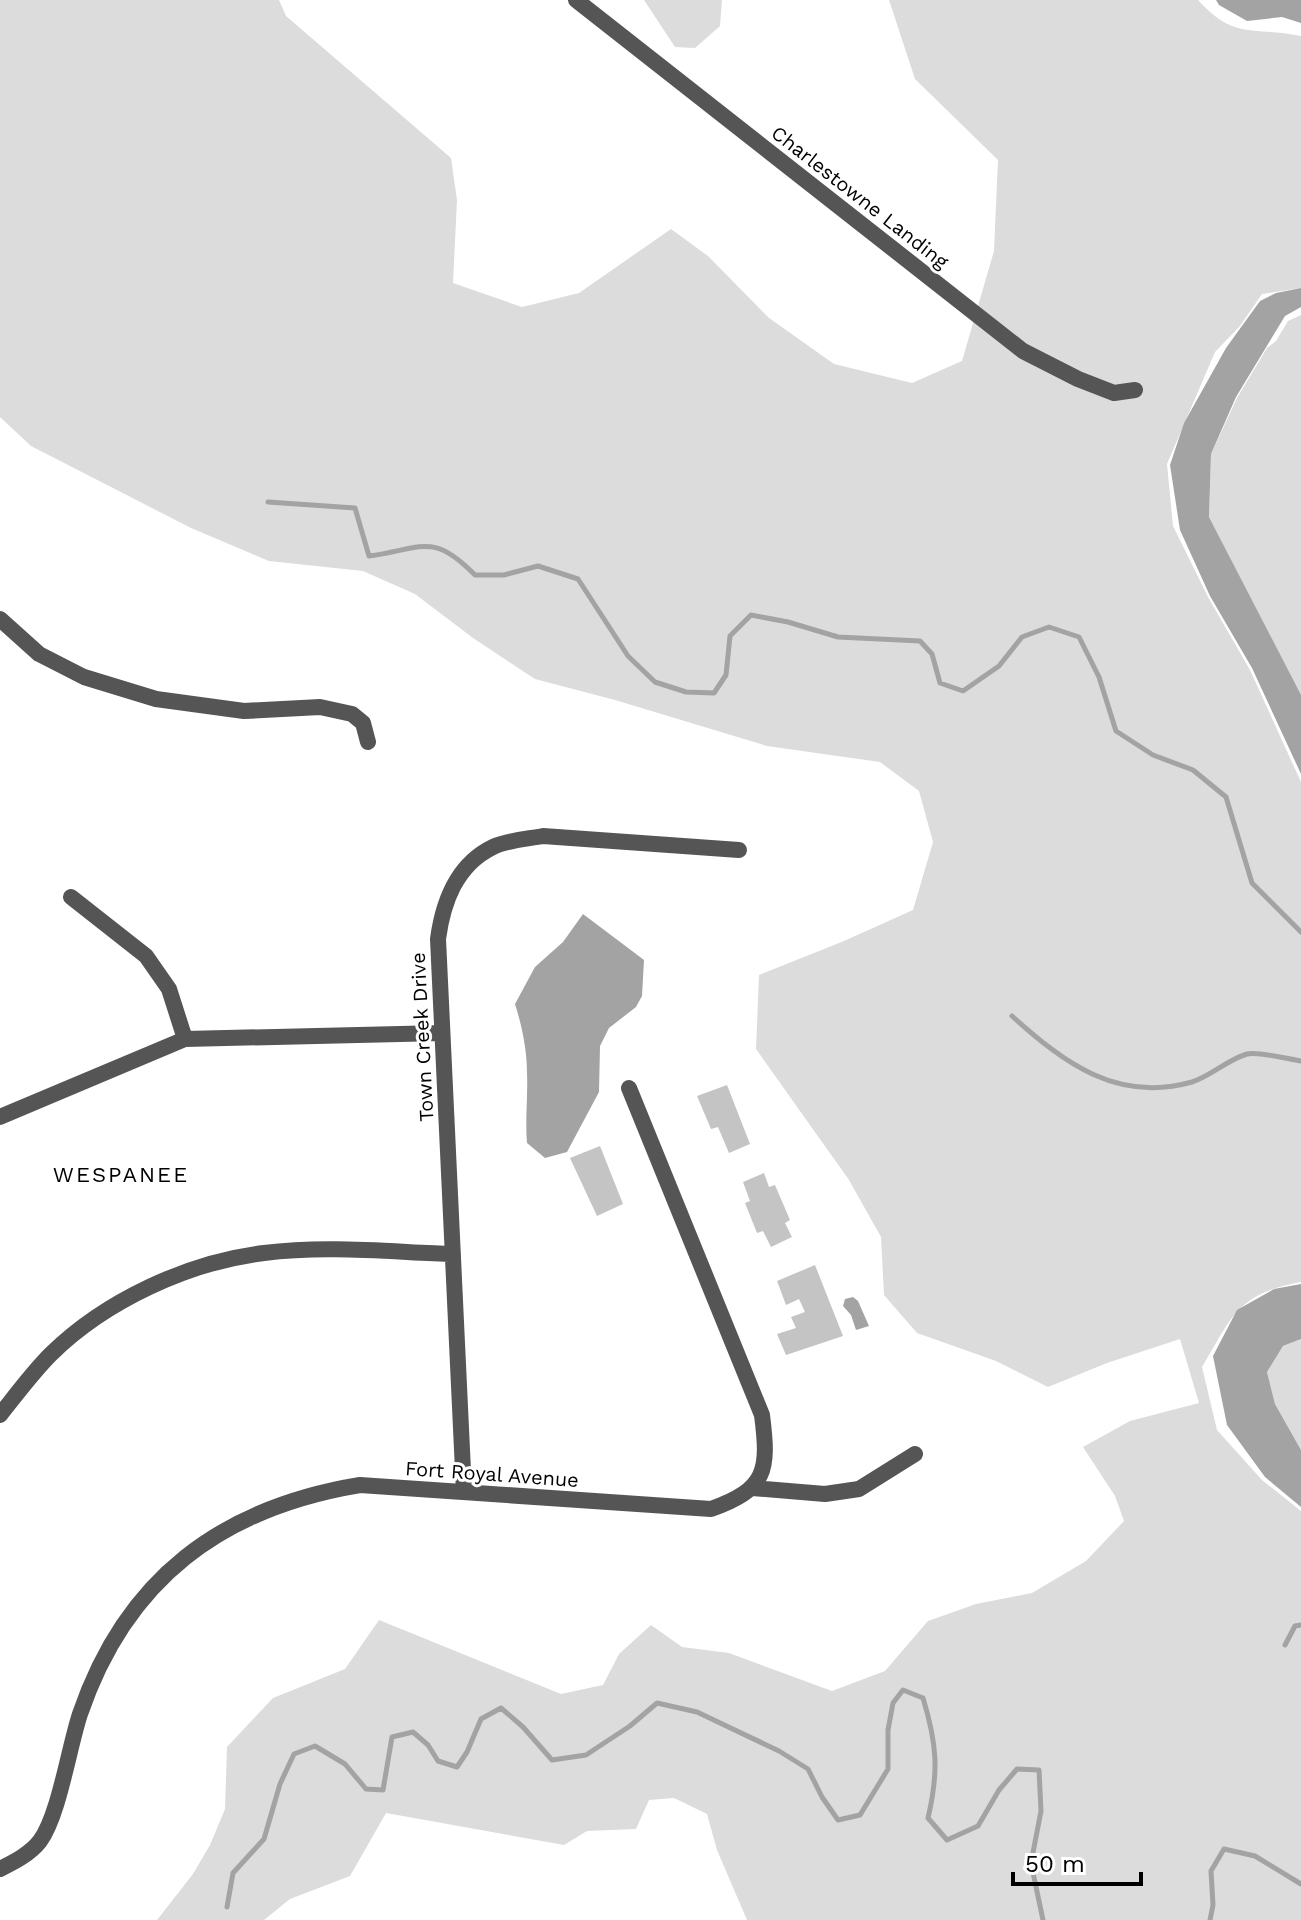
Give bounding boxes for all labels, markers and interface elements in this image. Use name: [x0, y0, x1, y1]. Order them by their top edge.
street label: Charlestowne Landing: [767, 120, 954, 274]
street label: Town Creek Drive: [406, 952, 438, 1122]
district label: WESPANEE: [53, 1162, 189, 1187]
street label: Fort Royal Avenue: [404, 1456, 580, 1492]
scale bar: [1013, 1836, 1141, 1886]
text: 50 m: [1025, 1850, 1085, 1878]

